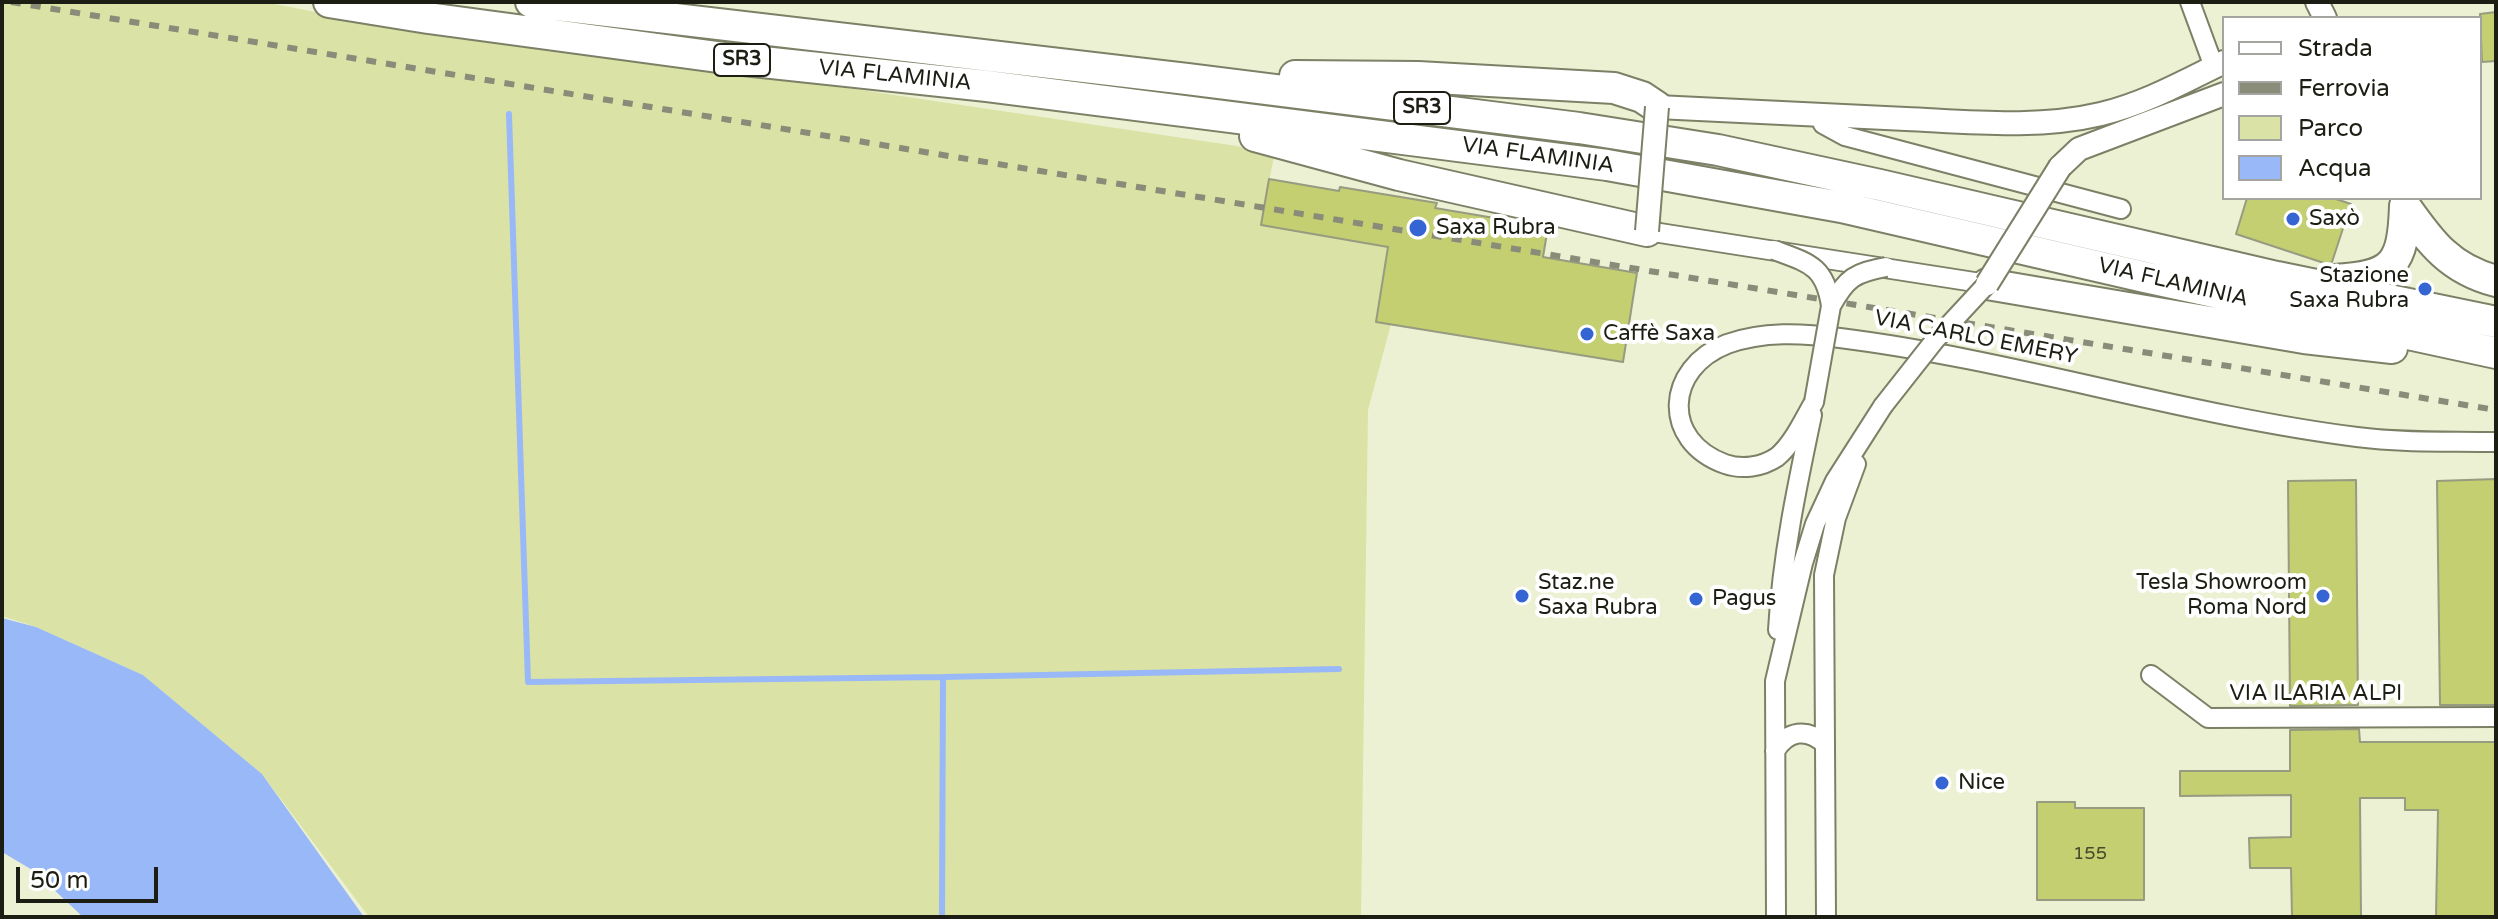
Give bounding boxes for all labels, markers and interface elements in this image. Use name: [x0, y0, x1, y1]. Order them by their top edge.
legend: [2222, 16, 2482, 200]
text: Strada: [2298, 34, 2373, 63]
road number: SR3: [714, 44, 770, 76]
street label: VIA FLAMINIA: [817, 55, 973, 97]
text: Ferrovia: [2298, 74, 2390, 103]
road number: SR3: [1394, 92, 1450, 124]
text: Parco: [2298, 114, 2363, 143]
street label: VIA FLAMINIA: [1460, 132, 1616, 180]
text: Acqua: [2298, 154, 2372, 183]
place label: Saxò: [2309, 206, 2360, 232]
marker: Saxò: [2284, 210, 2302, 228]
place label: Saxa Rubra: [1436, 215, 1556, 241]
marker: Saxa Rubra: [1407, 217, 1429, 239]
street label: VIA FLAMINIA: [2095, 253, 2251, 313]
place label: Stazione Saxa Rubra: [2289, 263, 2409, 314]
marker: Stazione Saxa Rubra: [2416, 280, 2434, 298]
street label: VIA CARLO EMERY: [1872, 305, 2080, 371]
place label: Caffè Saxa: [1603, 321, 1715, 347]
marker: Caffè Saxa: [1578, 325, 1596, 343]
place label: Staz.ne Saxa Rubra: [1538, 570, 1658, 622]
place label: Tesla Showroom Roma Nord: [2136, 570, 2307, 622]
place label: Pagus: [1712, 586, 1776, 612]
marker: Staz.ne Saxa Rubra: [1513, 587, 1531, 605]
marker: Tesla Showroom Roma Nord: [2314, 587, 2332, 605]
marker: Pagus: [1687, 590, 1705, 608]
street label: VIA ILARIA ALPI: [2230, 681, 2402, 707]
place label: Nice: [1958, 770, 2005, 796]
marker: Nice: [1933, 774, 1951, 792]
house number: 155: [2073, 843, 2107, 865]
scale bar: [20, 851, 162, 901]
text: 50 m: [30, 866, 88, 895]

